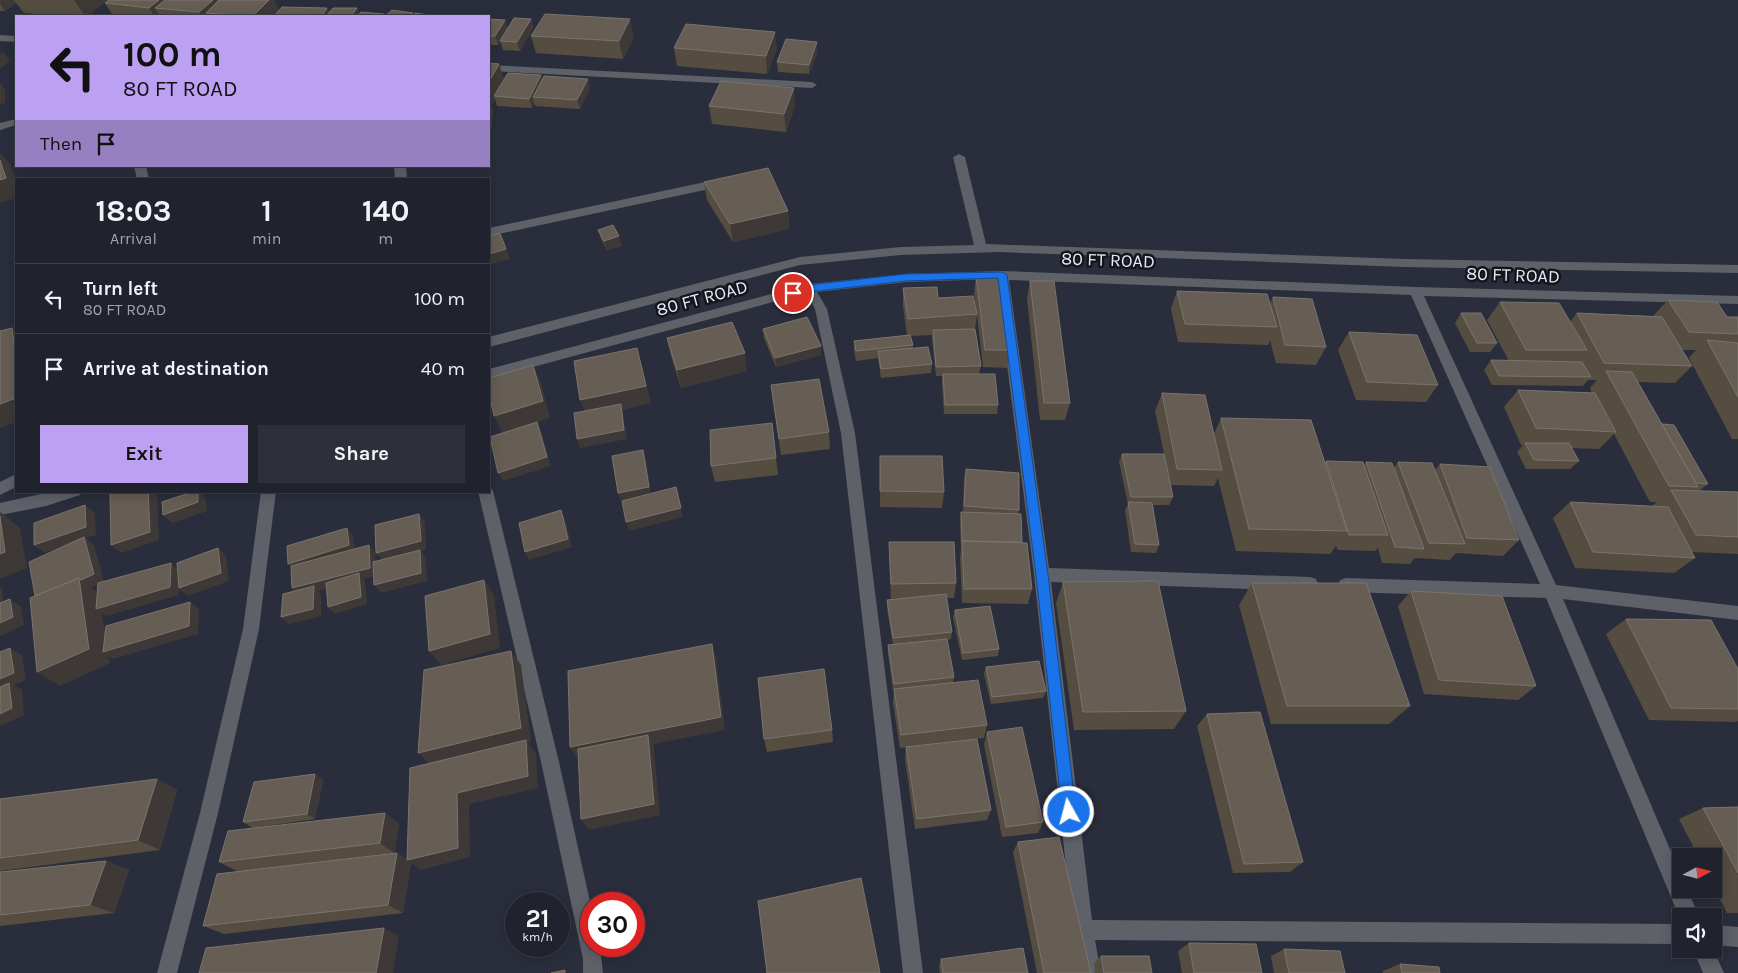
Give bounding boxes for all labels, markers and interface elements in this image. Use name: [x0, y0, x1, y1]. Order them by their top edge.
text: 100 m: [123, 34, 222, 75]
icon: left: [40, 35, 105, 100]
text: 80 FT ROAD: [123, 76, 237, 102]
icon: arrive: [92, 130, 120, 158]
text: Then: [40, 133, 82, 155]
text: 18:03: [96, 193, 171, 229]
text: 1: [261, 193, 272, 229]
text: 140: [362, 193, 409, 229]
text: Arrival: [110, 229, 157, 248]
text: min: [252, 229, 281, 248]
text: m: [378, 229, 393, 248]
street label: 80 FT ROAD: [1061, 247, 1155, 273]
street label: 80 FT ROAD: [1466, 262, 1560, 288]
pin: [772, 272, 814, 314]
street label: 80 FT ROAD: [654, 275, 750, 321]
text: Turn left: [83, 278, 158, 300]
icon: arrive: [779, 279, 807, 307]
icon: left: [40, 285, 68, 313]
text: 100 m: [414, 288, 465, 310]
text: 80 FT ROAD: [83, 300, 166, 319]
icon: arrive: [40, 355, 68, 383]
text: Arrive at destination: [83, 358, 269, 380]
text: 40 m: [421, 358, 465, 380]
button: Exit: [40, 425, 248, 483]
button: Share: [258, 425, 465, 483]
position arrow: [1042, 785, 1094, 837]
north arrow: [1672, 848, 1722, 898]
map controls: [1672, 848, 1722, 958]
speed limit sign: 30: [580, 892, 645, 957]
text: 21: [525, 904, 550, 933]
button: sound: [1672, 908, 1722, 958]
text: km/h: [522, 930, 553, 944]

